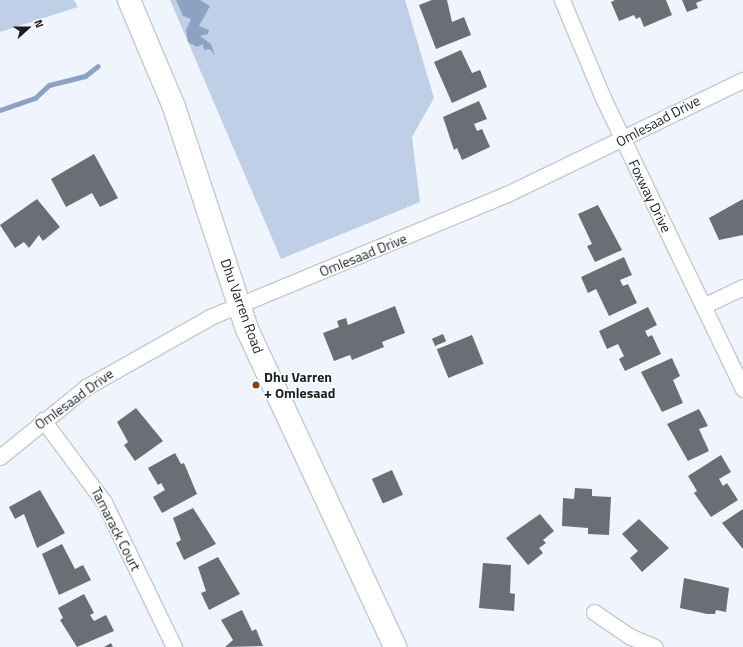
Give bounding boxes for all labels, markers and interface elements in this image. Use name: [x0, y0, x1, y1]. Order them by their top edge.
north arrow: [8, 8, 48, 48]
text: N: [30, 17, 48, 30]
street label: Omlesaad Drive: [613, 92, 703, 150]
street label: Foxway Drive: [625, 157, 675, 235]
street label: Omlesaad Drive: [317, 230, 409, 280]
street label: Dhu Varren Road: [217, 256, 267, 356]
street label: Omlesaad Drive: [31, 365, 117, 433]
place label: Dhu Varren + Omlesaad: [264, 369, 335, 402]
marker: Dhu Varren + Omlesaad: [251, 380, 261, 390]
street label: Tamarack Court: [88, 484, 144, 574]

